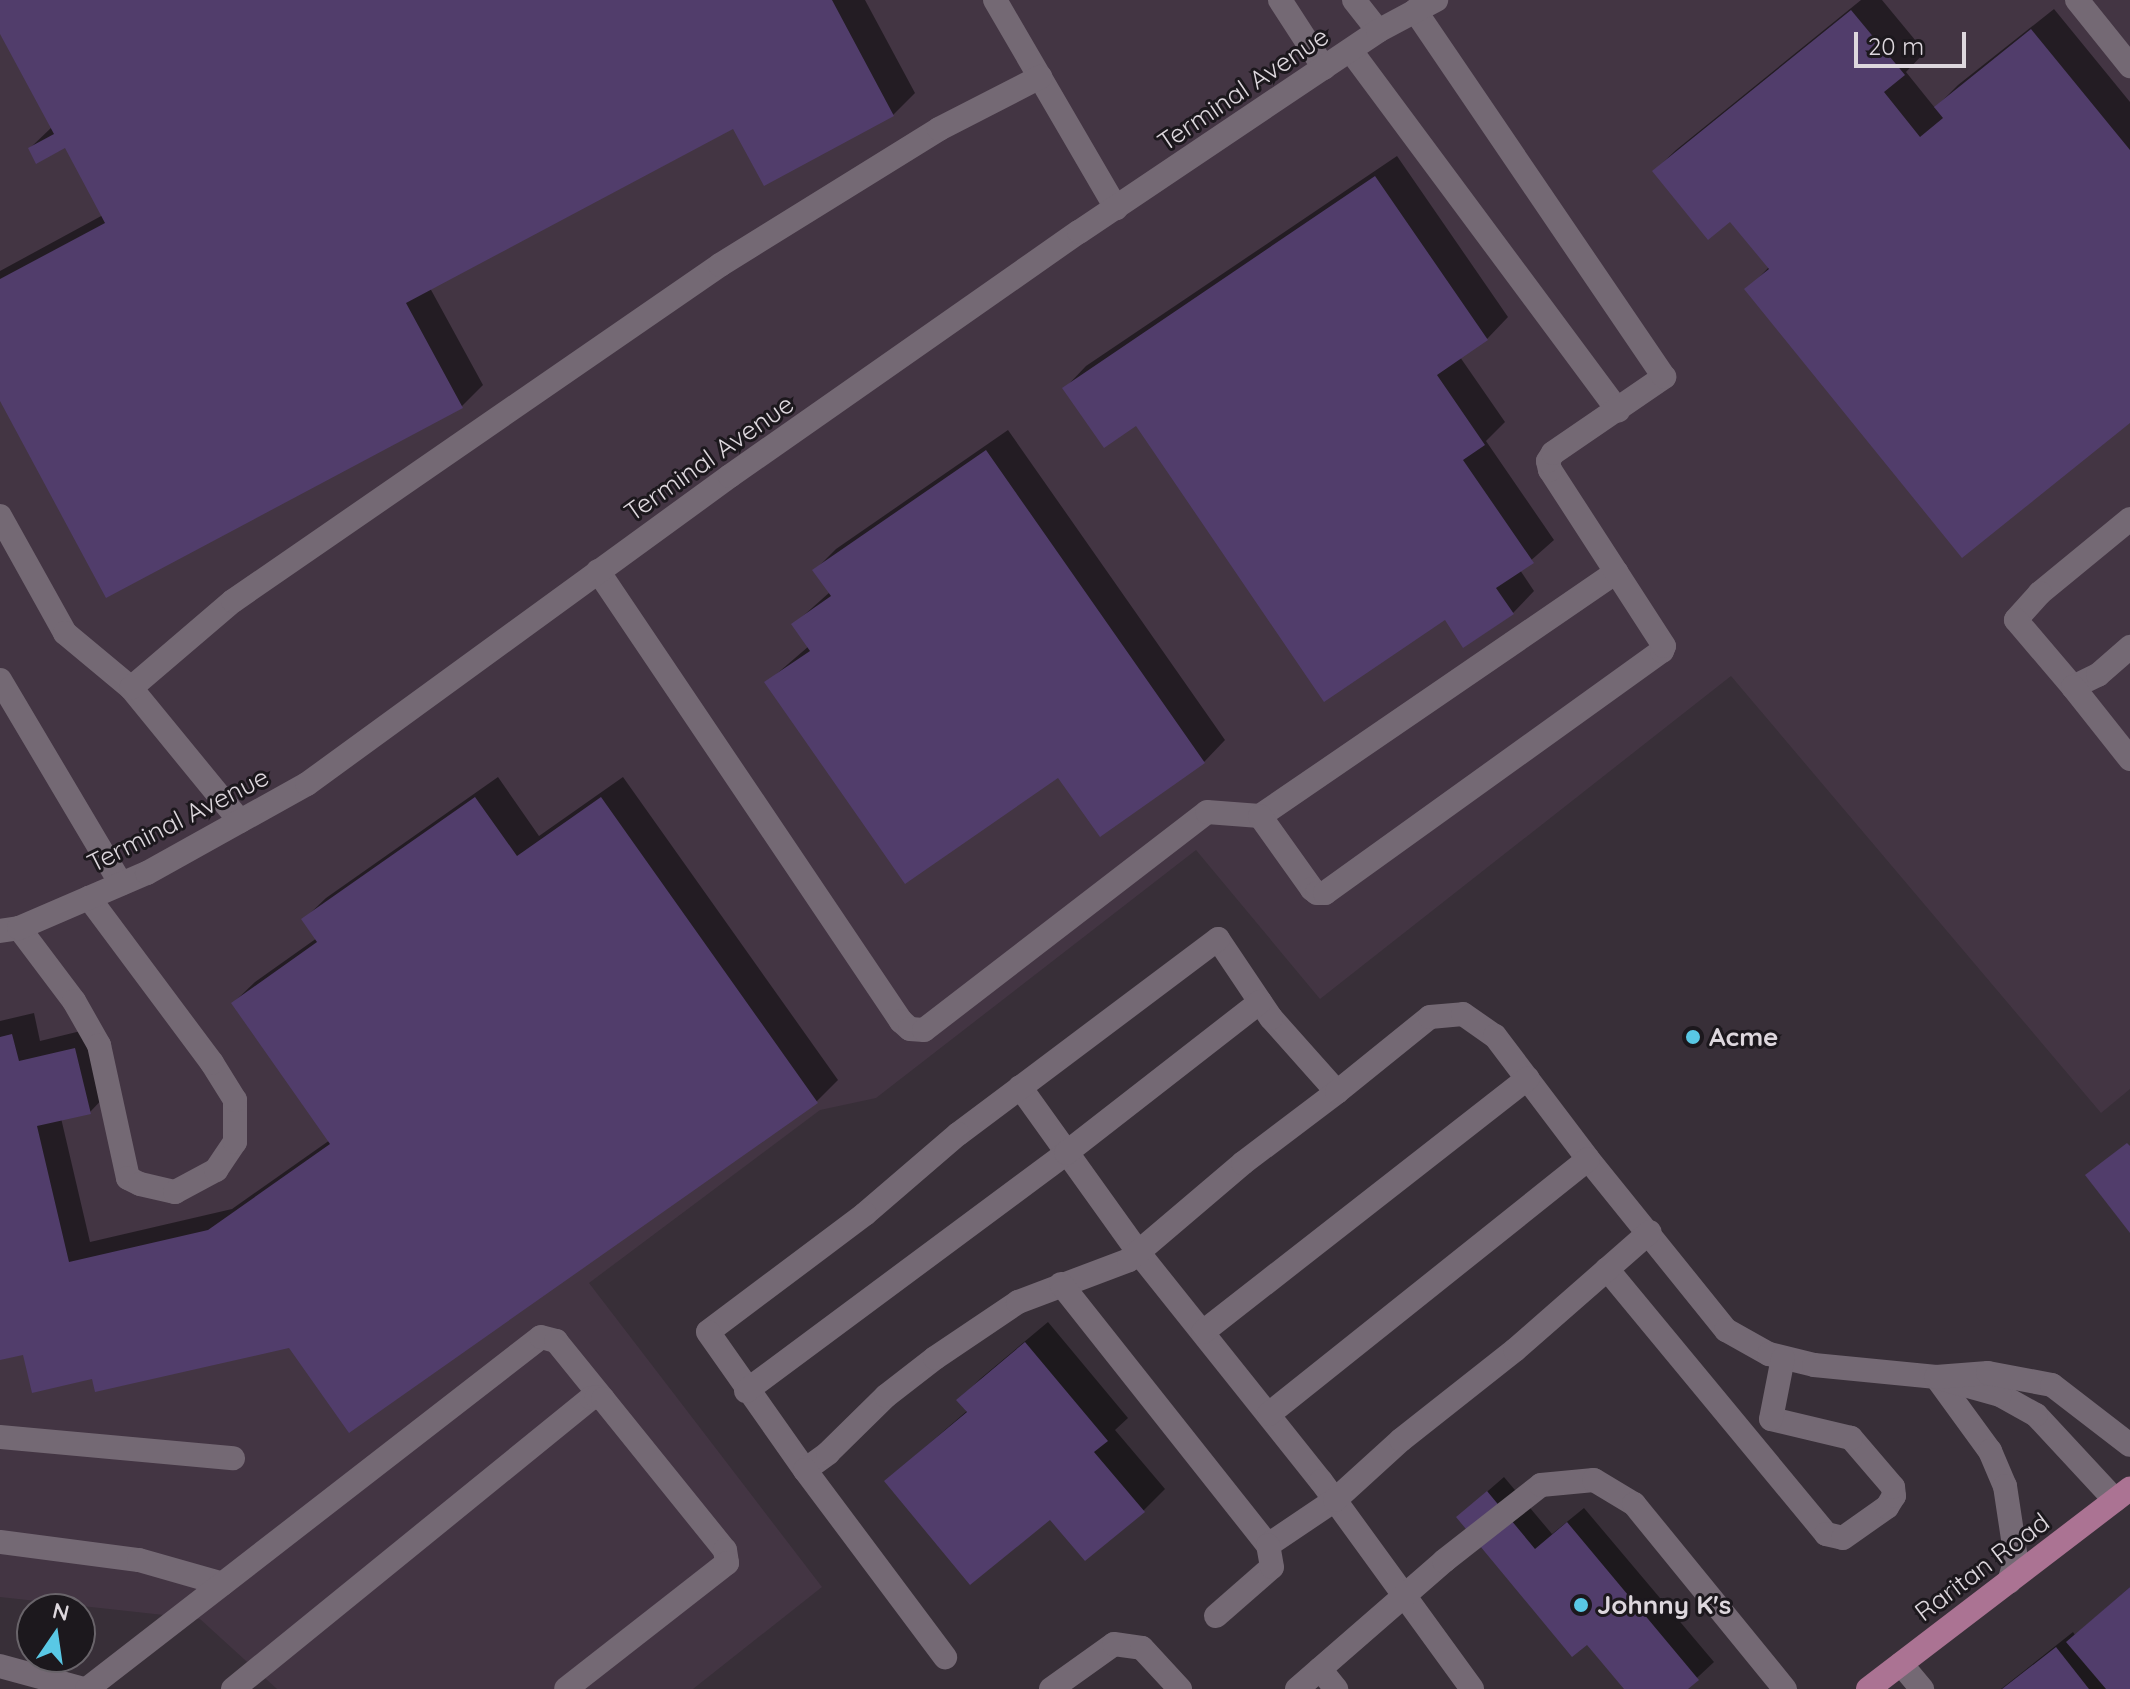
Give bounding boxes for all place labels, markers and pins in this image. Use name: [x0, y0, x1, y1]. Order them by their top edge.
place label: Acme: [1709, 1021, 1778, 1053]
marker: Acme: [1684, 1028, 1702, 1046]
place label: Johnny K's: [1597, 1589, 1731, 1621]
marker: Johnny K's: [1572, 1596, 1590, 1614]

